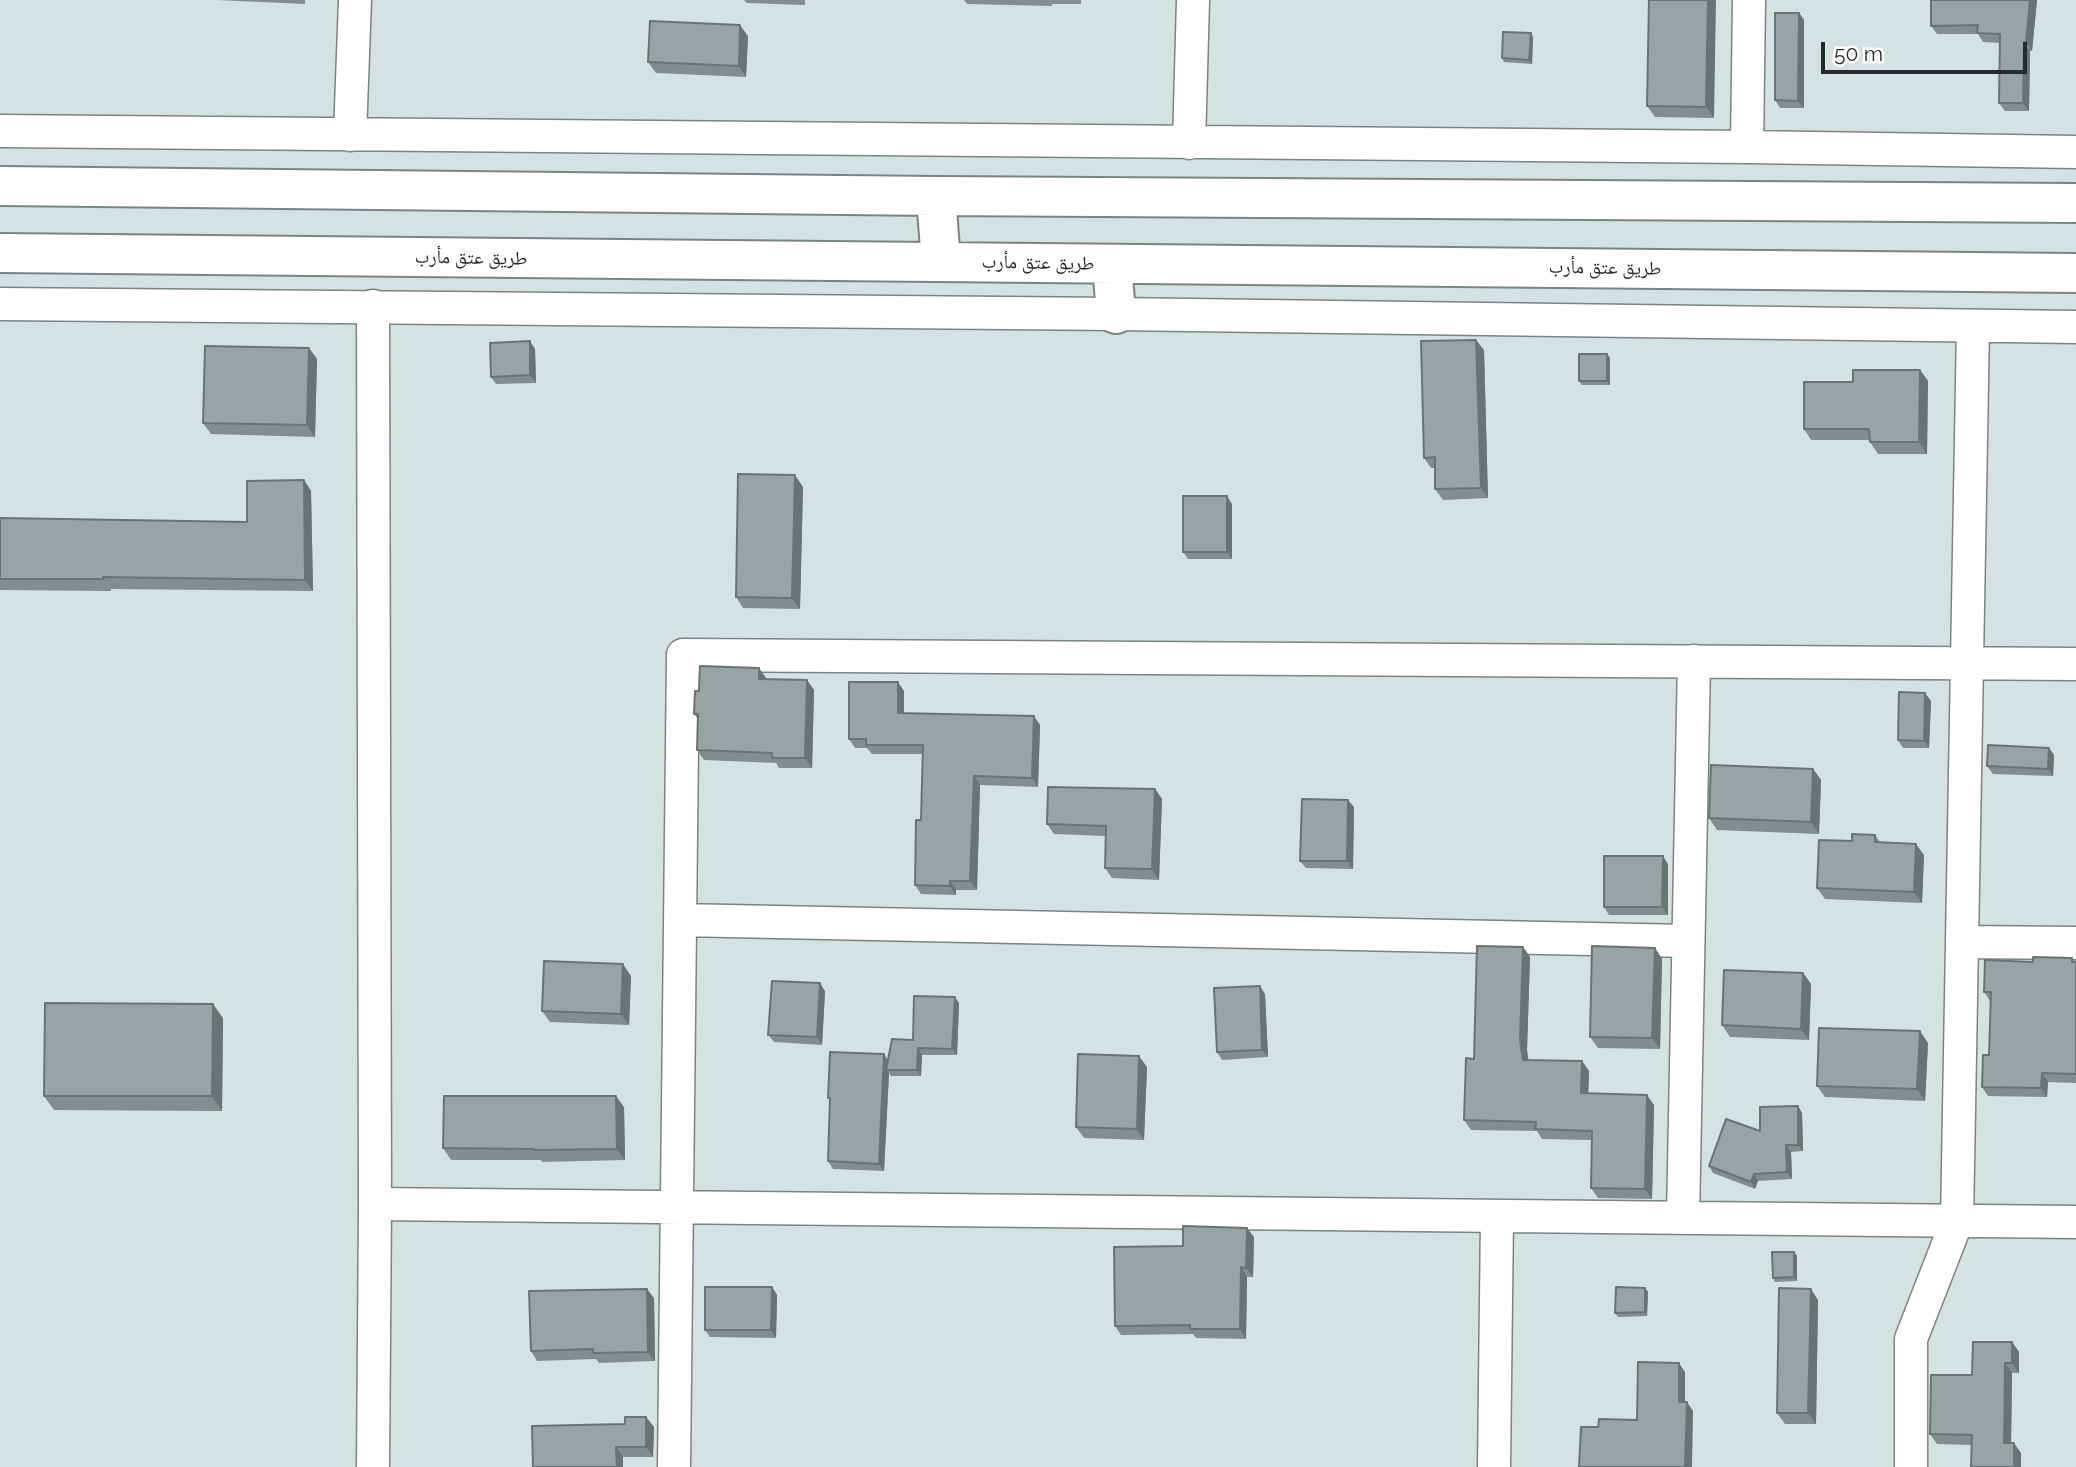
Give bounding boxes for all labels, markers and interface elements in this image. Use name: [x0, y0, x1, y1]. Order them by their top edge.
scale bar: [1824, 28, 2030, 72]
text: 50 m: [1834, 41, 1883, 66]
street label: طريق عتق مأرب: [414, 246, 528, 270]
street label: طريق عتق مأرب: [981, 251, 1095, 275]
street label: طريق عتق مأرب: [1548, 256, 1662, 280]

